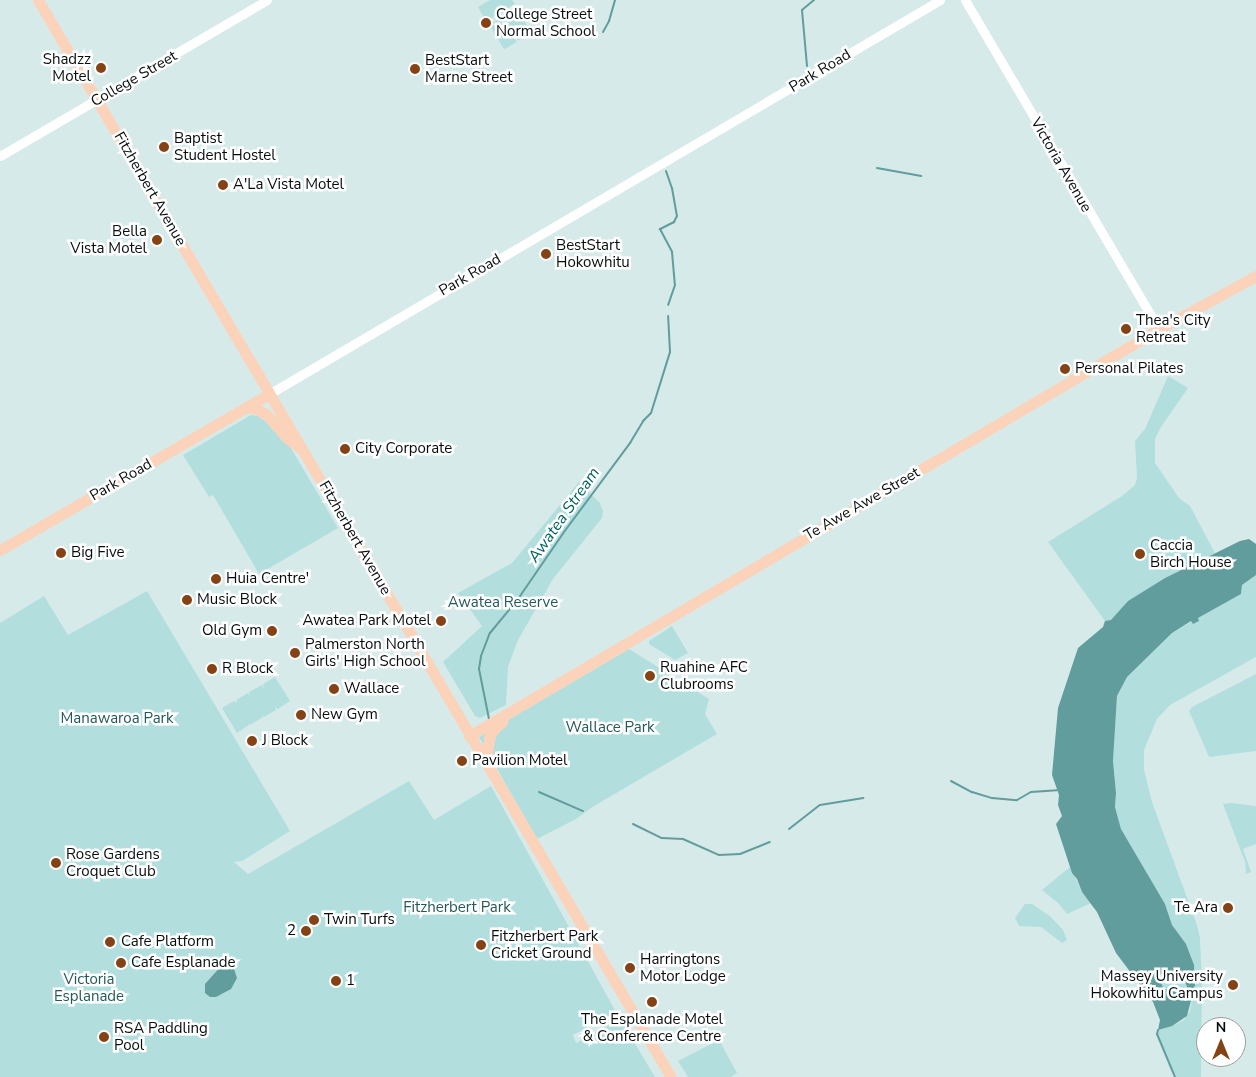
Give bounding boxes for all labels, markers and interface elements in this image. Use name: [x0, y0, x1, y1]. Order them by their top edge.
place label: College Street Normal School: [496, 5, 596, 40]
marker: College Street Normal School: [480, 17, 492, 29]
street label: Park Road: [786, 46, 854, 96]
street label: College Street: [88, 47, 180, 111]
place label: Shadzz Motel: [43, 50, 91, 85]
place label: BestStart Marne Street: [425, 51, 512, 86]
marker: Shadzz Motel: [95, 62, 107, 74]
marker: BestStart Marne Street: [409, 63, 421, 75]
street label: Victoria Avenue: [1027, 115, 1095, 215]
street label: Fitzherbert Avenue: [110, 129, 190, 249]
place label: Baptist Student Hostel: [174, 129, 276, 164]
marker: Baptist Student Hostel: [158, 141, 170, 153]
place label: A'La Vista Motel: [233, 176, 344, 194]
marker: A'La Vista Motel: [217, 179, 229, 191]
place label: Bella Vista Motel: [70, 222, 147, 257]
marker: Bella Vista Motel: [151, 234, 163, 246]
place label: BestStart Hokowhitu: [556, 236, 630, 271]
marker: BestStart Hokowhitu: [540, 248, 552, 260]
street label: Park Road: [436, 250, 504, 300]
place label: Thea's City Retreat: [1136, 311, 1210, 346]
marker: Thea's City Retreat: [1120, 323, 1132, 335]
place label: Personal Pilates: [1075, 360, 1183, 378]
marker: Personal Pilates: [1059, 363, 1071, 375]
place label: City Corporate: [355, 440, 452, 458]
marker: City Corporate: [339, 443, 351, 455]
street label: Park Road: [87, 455, 155, 505]
water label: Awatea Stream: [524, 464, 604, 566]
street label: Te Awe Awe Street: [801, 464, 923, 544]
street label: Fitzherbert Avenue: [315, 478, 395, 598]
place label: Caccia Birch House: [1150, 536, 1232, 571]
place label: Big Five: [71, 544, 125, 562]
marker: Big Five: [55, 547, 67, 559]
marker: Caccia Birch House: [1134, 548, 1146, 560]
place label: Huia Centre': [226, 570, 309, 588]
marker: Huia Centre': [210, 573, 222, 585]
place label: Music Block: [197, 591, 277, 609]
marker: Music Block: [181, 594, 193, 606]
park label: Awatea Reserve: [448, 594, 558, 612]
place label: Awatea Park Motel: [303, 612, 431, 630]
marker: Awatea Park Motel: [435, 615, 447, 627]
place label: Old Gym: [202, 622, 262, 640]
marker: Old Gym: [266, 625, 278, 637]
place label: Palmerston North Girls' High School: [305, 635, 425, 670]
marker: Palmerston North Girls' High School: [289, 647, 301, 659]
place label: Ruahine AFC Clubrooms: [660, 658, 748, 693]
place label: R Block: [222, 660, 273, 678]
marker: R Block: [206, 663, 218, 675]
marker: Ruahine AFC Clubrooms: [644, 670, 656, 682]
place label: Wallace: [344, 680, 399, 698]
marker: Wallace: [328, 683, 340, 695]
place label: New Gym: [311, 706, 378, 724]
marker: New Gym: [295, 709, 307, 721]
park label: Manawaroa Park: [61, 710, 173, 728]
park label: Wallace Park: [565, 719, 655, 737]
place label: J Block: [262, 732, 308, 750]
marker: J Block: [246, 735, 258, 747]
place label: Pavilion Motel: [472, 752, 568, 770]
marker: Pavilion Motel: [456, 755, 468, 767]
place label: Rose Gardens Croquet Club: [66, 845, 160, 880]
marker: Rose Gardens Croquet Club: [50, 857, 62, 869]
park label: Fitzherbert Park: [403, 899, 511, 917]
place label: Te Ara: [1174, 899, 1218, 917]
marker: Te Ara: [1222, 902, 1234, 914]
place label: Twin Turfs: [324, 911, 395, 929]
marker: Twin Turfs: [308, 914, 320, 926]
place label: 2: [287, 922, 296, 940]
marker: 2: [300, 925, 312, 937]
place label: Fitzherbert Park Cricket Ground: [491, 927, 598, 962]
place label: Cafe Platform: [121, 933, 214, 951]
marker: Cafe Platform: [103, 935, 117, 949]
marker: Fitzherbert Park Cricket Ground: [475, 939, 487, 951]
place label: Harringtons Motor Lodge: [640, 950, 726, 985]
place label: Cafe Esplanade: [131, 954, 236, 972]
marker: Cafe Esplanade: [115, 957, 127, 969]
marker: Harringtons Motor Lodge: [624, 962, 636, 974]
place label: Massey University Hokowhitu Campus: [1091, 967, 1223, 1002]
park label: Victoria Esplanade: [54, 970, 124, 1005]
place label: 1: [346, 972, 355, 990]
marker: 1: [330, 975, 342, 987]
marker: Massey University Hokowhitu Campus: [1227, 979, 1239, 991]
marker: The Esplanade Motel & Conference Centre: [646, 996, 658, 1008]
place label: The Esplanade Motel & Conference Centre: [581, 1010, 723, 1045]
north arrow: [1196, 1017, 1246, 1067]
text: N: [1216, 1018, 1226, 1037]
place label: RSA Paddling Pool: [114, 1019, 208, 1054]
marker: RSA Paddling Pool: [98, 1031, 110, 1043]

